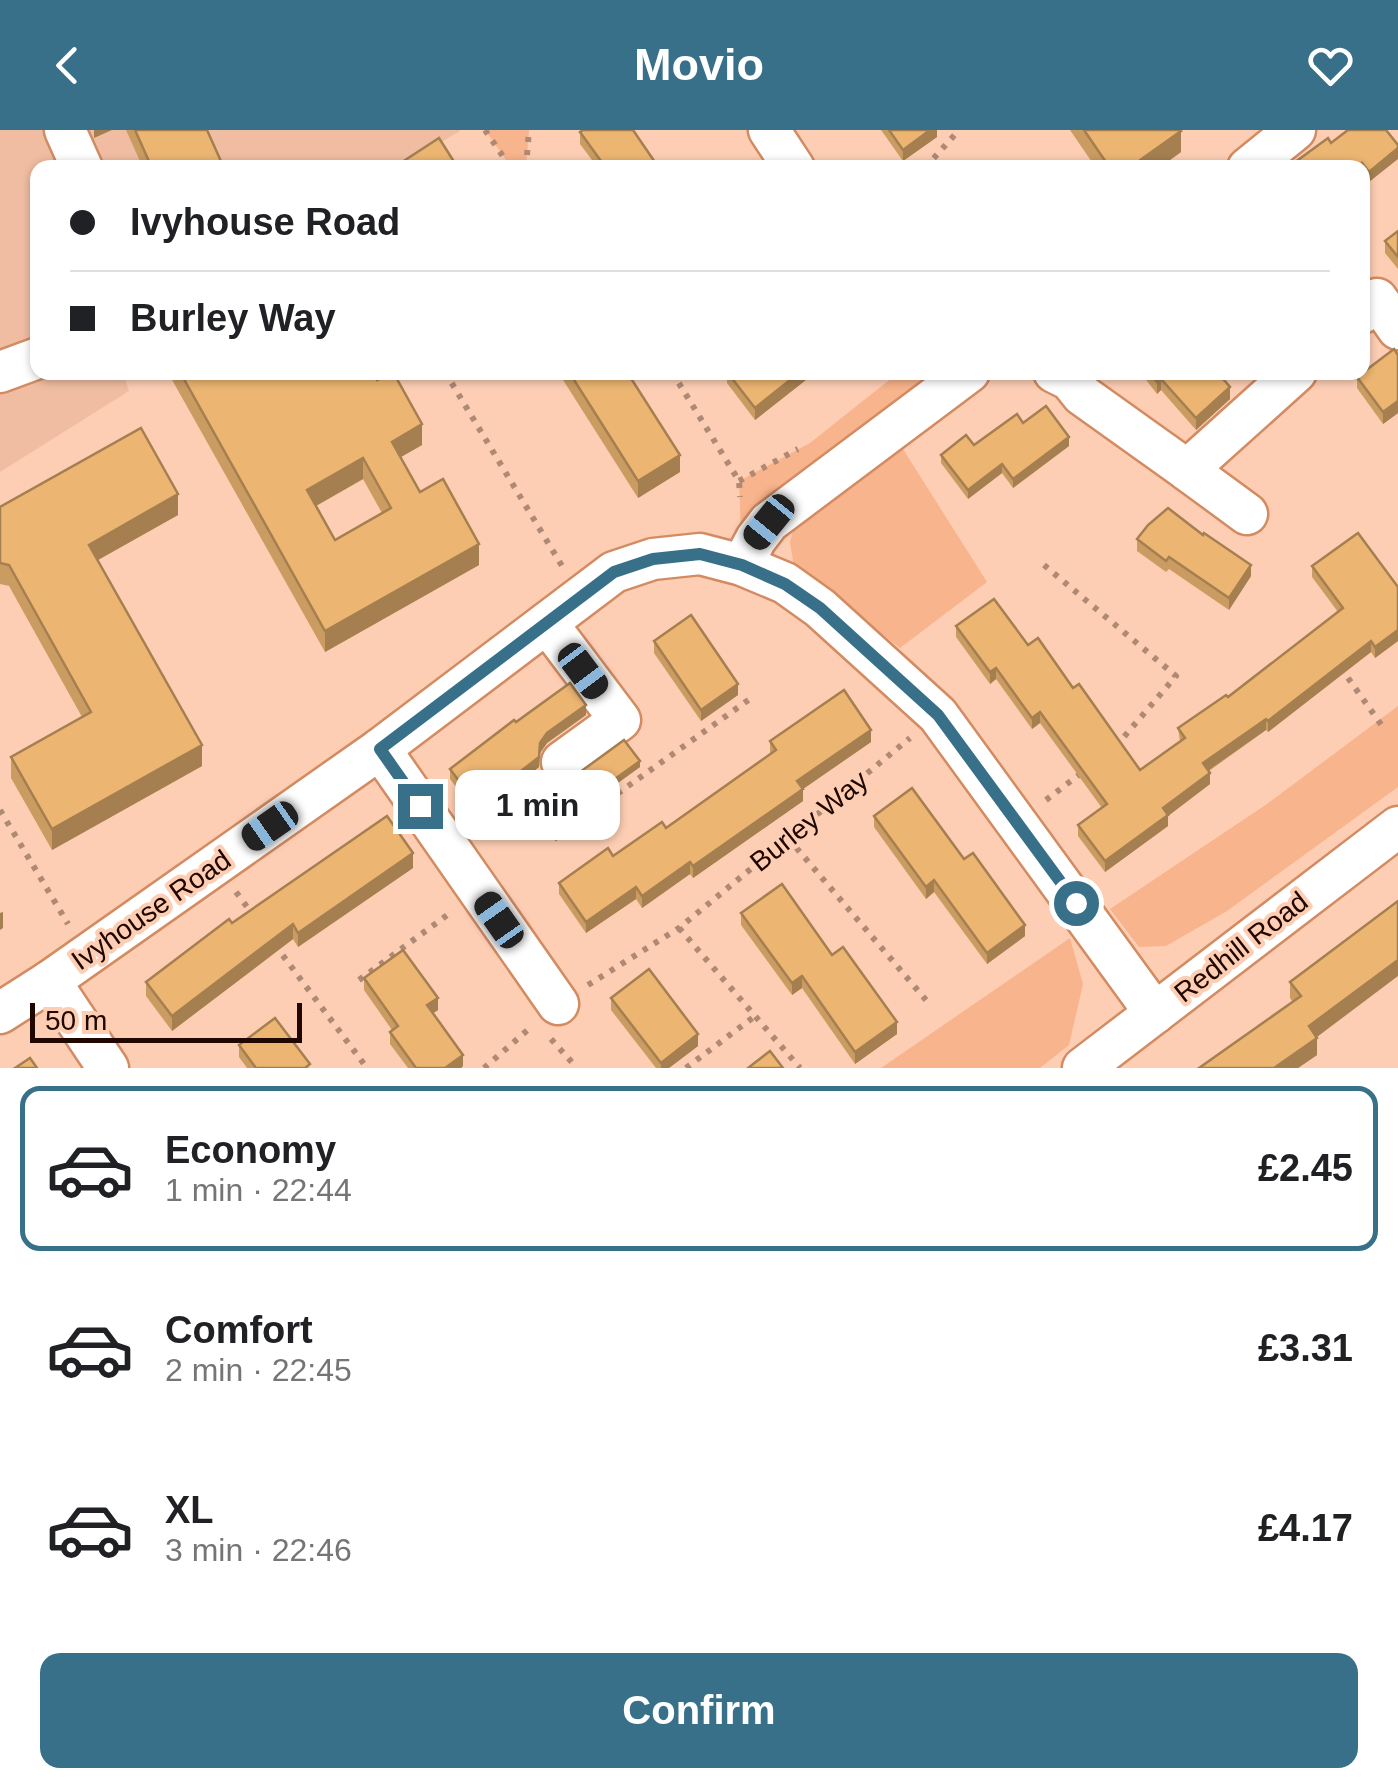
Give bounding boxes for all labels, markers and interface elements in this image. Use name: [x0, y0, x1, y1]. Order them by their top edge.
icon: back: [40, 38, 95, 93]
icon: heart: [1303, 38, 1358, 93]
text: Movio: [634, 39, 764, 90]
text: Ivyhouse Road: [130, 201, 400, 243]
text: Burley Way: [130, 297, 336, 339]
car: [738, 489, 800, 555]
car: [553, 638, 613, 704]
street label: Burley Way: [744, 764, 874, 878]
callout: 1 min: [455, 771, 620, 841]
route end: [398, 784, 443, 829]
text: 1 min: [496, 787, 579, 823]
car: [237, 797, 303, 855]
street label: Ivyhouse Road: [66, 844, 236, 976]
route start: [1054, 881, 1099, 926]
street label: Redhill Road: [1168, 885, 1314, 1009]
car: [470, 887, 528, 953]
scale bar: [30, 998, 302, 1043]
text: 50 m: [45, 1005, 107, 1036]
icon: car: [45, 1124, 135, 1214]
text: Economy: [165, 1129, 336, 1171]
text: £2.45: [1258, 1147, 1353, 1189]
text: 1 min · 22:44: [165, 1172, 352, 1208]
icon: car: [45, 1304, 135, 1394]
text: Comfort: [165, 1309, 313, 1351]
text: £3.31: [1258, 1327, 1353, 1369]
text: 2 min · 22:45: [165, 1352, 352, 1388]
icon: car: [45, 1484, 135, 1574]
text: XL: [165, 1489, 214, 1531]
text: £4.17: [1258, 1507, 1353, 1549]
text: 3 min · 22:46: [165, 1532, 352, 1568]
button: Confirm: [40, 1653, 1358, 1768]

